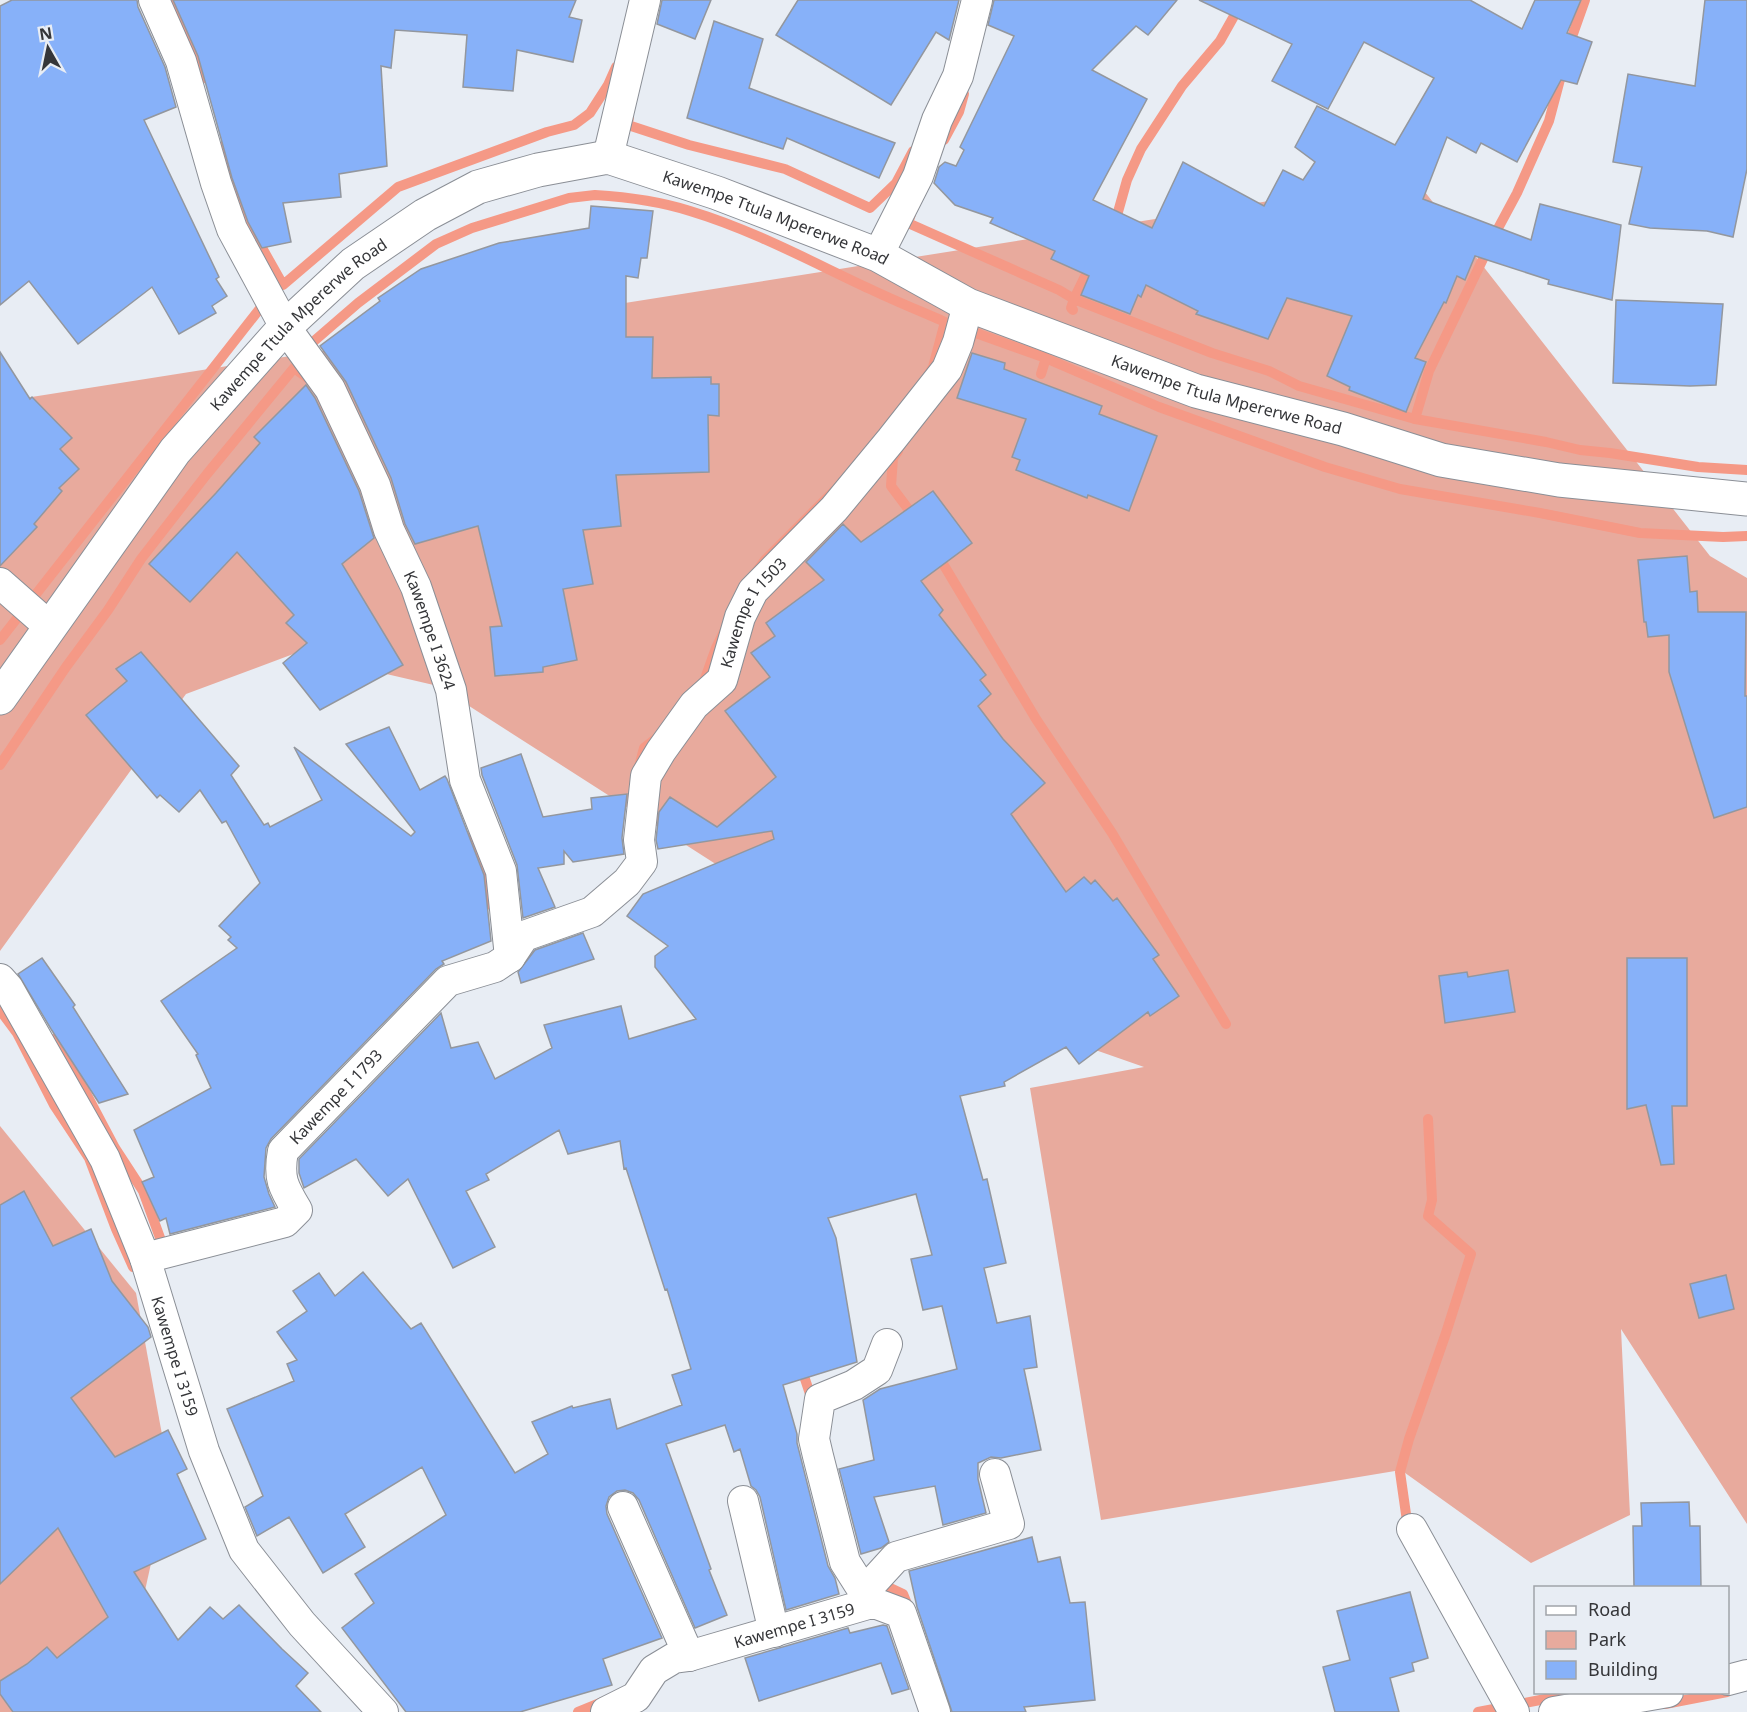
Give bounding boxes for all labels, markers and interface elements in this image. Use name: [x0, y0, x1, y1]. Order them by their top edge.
north arrow: [18, 18, 78, 78]
text: N: [38, 21, 54, 45]
street label: Kawempe Ttula Mpererwe Road: [660, 165, 893, 270]
street label: Kawempe Ttula Mpererwe Road: [205, 233, 391, 415]
street label: Kawempe Ttula Mpererwe Road: [1108, 349, 1344, 439]
street label: Kawempe I 1503: [715, 553, 791, 670]
street label: Kawempe I 3624: [399, 567, 461, 693]
street label: Kawempe I 1793: [284, 1044, 387, 1149]
street label: Kawempe I 3159: [146, 1293, 204, 1419]
legend: [1534, 1586, 1729, 1694]
street label: Kawempe I 3159: [731, 1597, 857, 1653]
text: Road: [1588, 1597, 1631, 1621]
text: Park: [1588, 1627, 1626, 1651]
text: Building: [1588, 1657, 1658, 1681]

